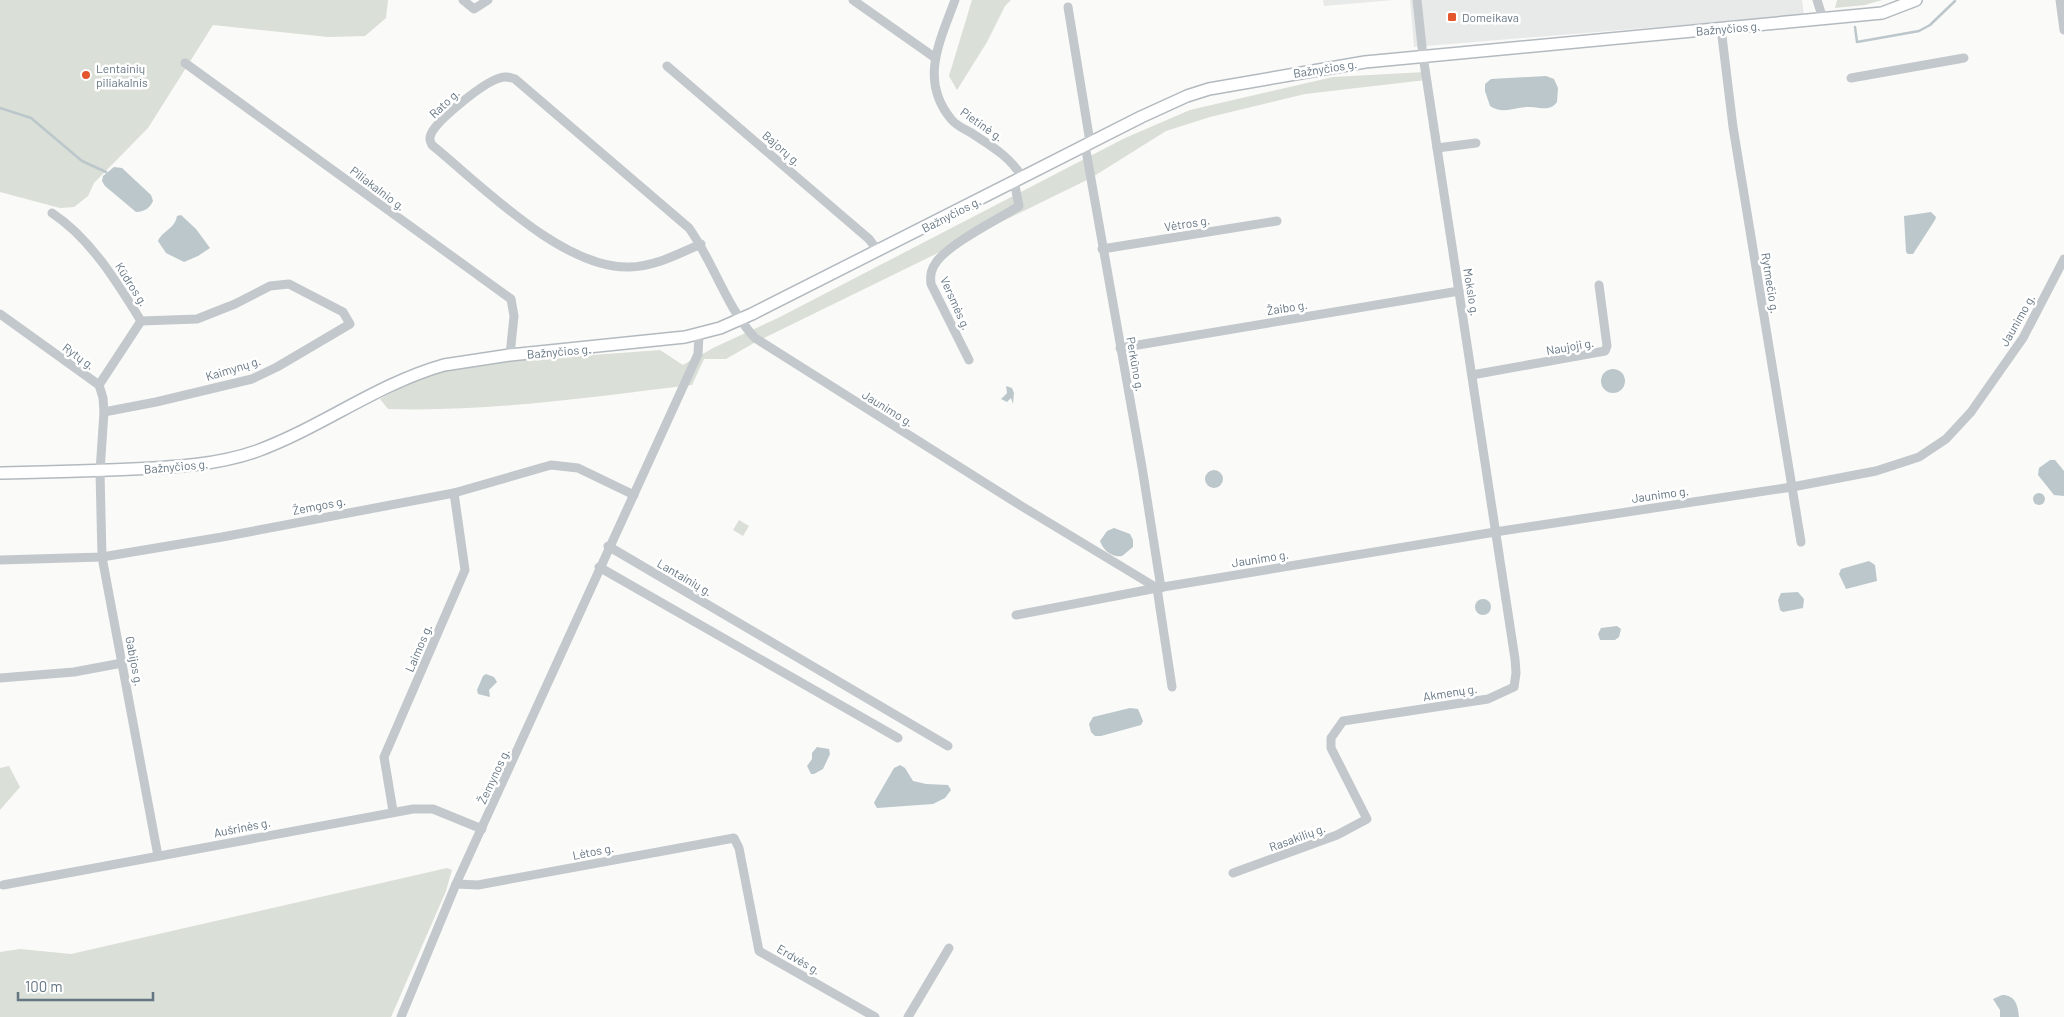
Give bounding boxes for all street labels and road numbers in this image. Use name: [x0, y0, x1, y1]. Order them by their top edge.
street label: Bažnyčios g.: [1695, 18, 1761, 38]
street label: Bažnyčios g.: [1292, 56, 1358, 80]
street label: Rato g.: [426, 85, 462, 121]
street label: Pietinė g.: [958, 104, 1006, 144]
street label: Bajorų g.: [760, 128, 804, 168]
street label: Piliakalnio g.: [348, 163, 408, 213]
street label: Bažnyčios g.: [919, 193, 983, 235]
street label: Vėtros g.: [1163, 212, 1211, 234]
street label: Rytmečio g.: [1759, 252, 1783, 314]
street label: Kūdros g.: [113, 260, 151, 308]
street label: Mokslo g.: [1461, 267, 1483, 317]
street label: Versmės g.: [938, 274, 974, 332]
street label: Jaunimo g.: [1997, 292, 2037, 348]
street label: Žaibo g.: [1266, 297, 1308, 317]
street label: Naujoji g.: [1545, 335, 1595, 357]
street label: Perkūno g.: [1124, 336, 1148, 392]
street label: Rytų g.: [60, 340, 98, 372]
street label: Bažnyčios g.: [526, 341, 592, 361]
street label: Kaimynų g.: [204, 353, 262, 383]
street label: Jaunimo g.: [860, 387, 916, 429]
street label: Bažnyčios g.: [143, 456, 209, 476]
street label: Jaunimo g.: [1631, 483, 1689, 505]
street label: Žemgos g.: [291, 493, 347, 517]
street label: Jaunimo g.: [1230, 547, 1290, 569]
street label: Lantainių g.: [655, 556, 715, 598]
street label: Laimos g.: [402, 622, 434, 674]
street label: Gabijos g.: [123, 635, 147, 687]
street label: Akmenų g.: [1422, 681, 1478, 703]
street label: Žemynos g.: [474, 746, 512, 806]
street label: Aušrinės g.: [212, 815, 272, 839]
street label: Rasakilių g.: [1267, 820, 1327, 854]
street label: Lėtos g.: [571, 840, 615, 862]
street label: Erdvės g.: [775, 941, 823, 977]

